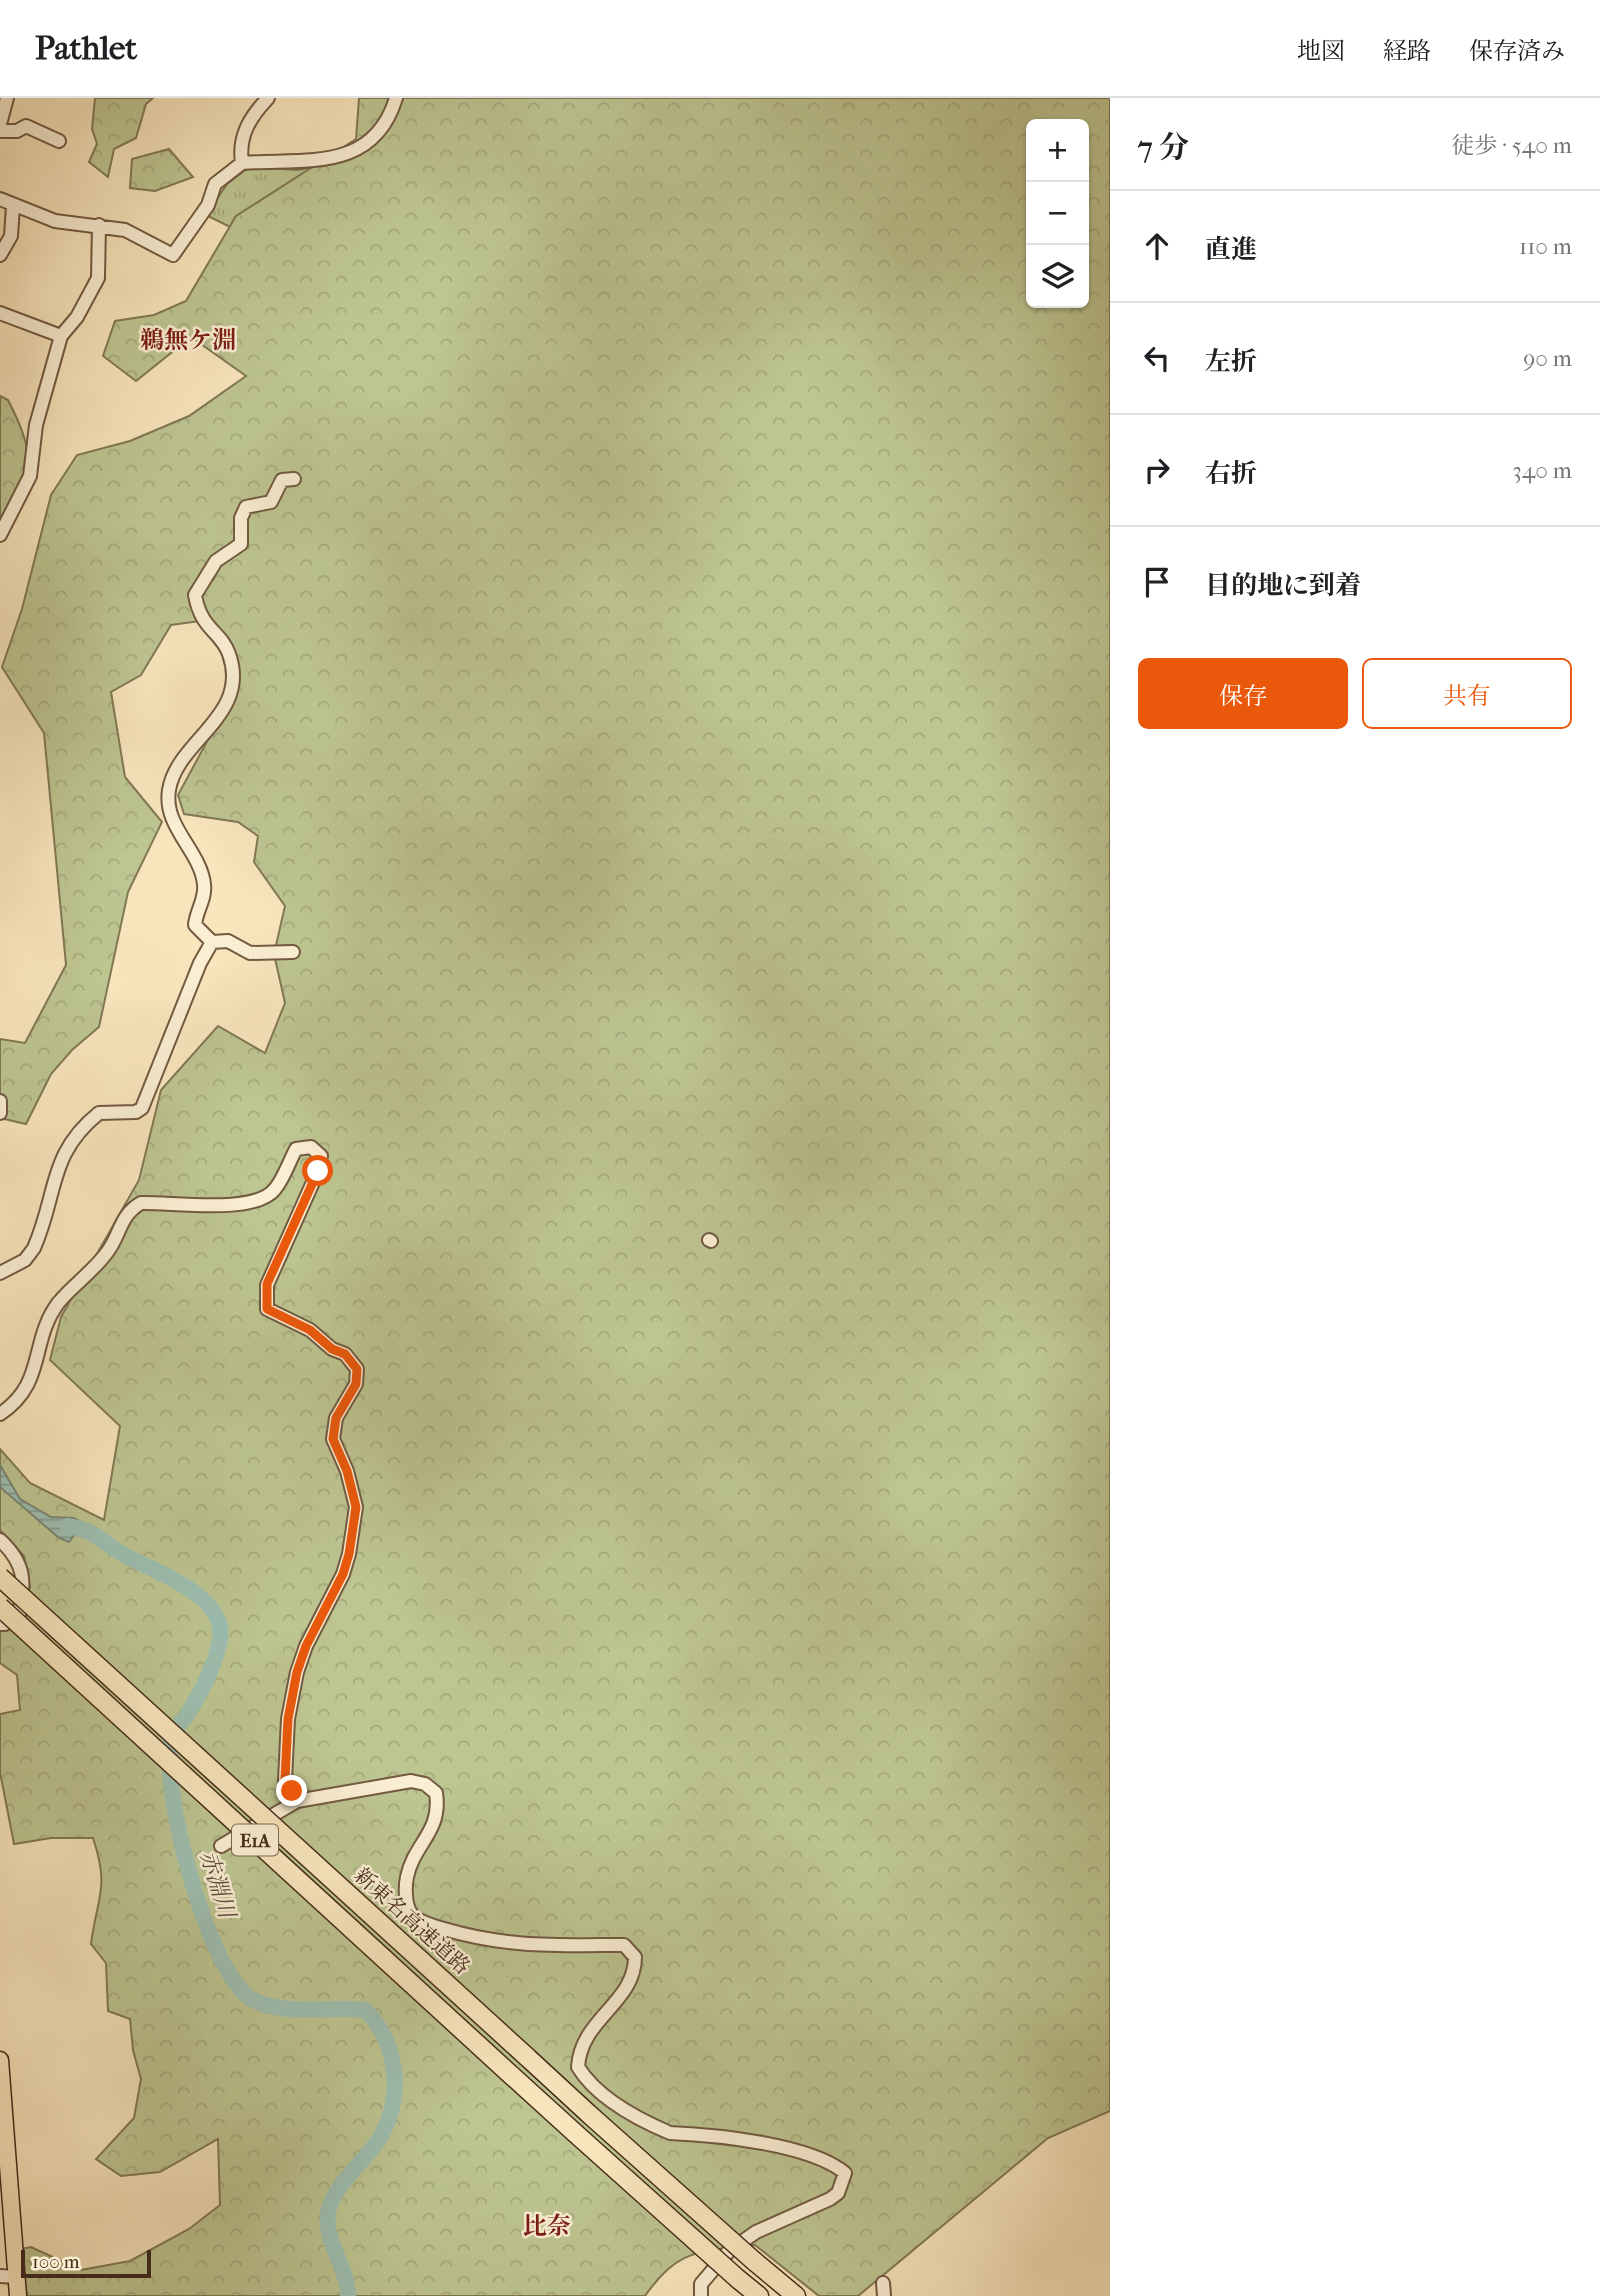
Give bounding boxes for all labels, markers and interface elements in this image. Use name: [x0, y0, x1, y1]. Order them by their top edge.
text: Pathlet: [35, 29, 137, 68]
text: 地図: [1297, 37, 1345, 65]
text: 経路: [1383, 37, 1431, 65]
text: 保存済み: [1469, 37, 1565, 65]
map controls: [1026, 119, 1089, 308]
button: +: [1026, 119, 1089, 182]
text: 7 分: [1138, 130, 1189, 165]
text: 徒歩 · 540 m: [1451, 132, 1572, 159]
button: −: [1026, 182, 1089, 245]
icon: ahead: [1138, 227, 1176, 265]
text: 110 m: [1519, 233, 1572, 260]
text: 直進: [1205, 234, 1257, 265]
button: layers: [1026, 245, 1089, 308]
district label: 鵜無ケ淵: [140, 326, 236, 354]
icon: left: [1138, 339, 1176, 377]
text: 90 m: [1523, 345, 1572, 372]
text: 左折: [1205, 346, 1257, 377]
icon: right: [1138, 451, 1176, 489]
text: 340 m: [1512, 457, 1572, 484]
text: 右折: [1205, 458, 1257, 489]
icon: arrive: [1138, 563, 1176, 601]
text: 目的地に到着: [1205, 570, 1361, 601]
button: 保存: [1138, 658, 1348, 729]
button: 共有: [1362, 658, 1572, 729]
route start: [302, 1155, 333, 1186]
route end: [276, 1775, 307, 1806]
road number: E1A: [232, 1824, 278, 1856]
water label: 赤淵川: [195, 1847, 241, 1924]
street label: 新東名高速道路: [349, 1863, 475, 1979]
district label: 比奈: [523, 2212, 571, 2240]
scale bar: [21, 2247, 150, 2279]
text: 100 m: [32, 2251, 80, 2273]

